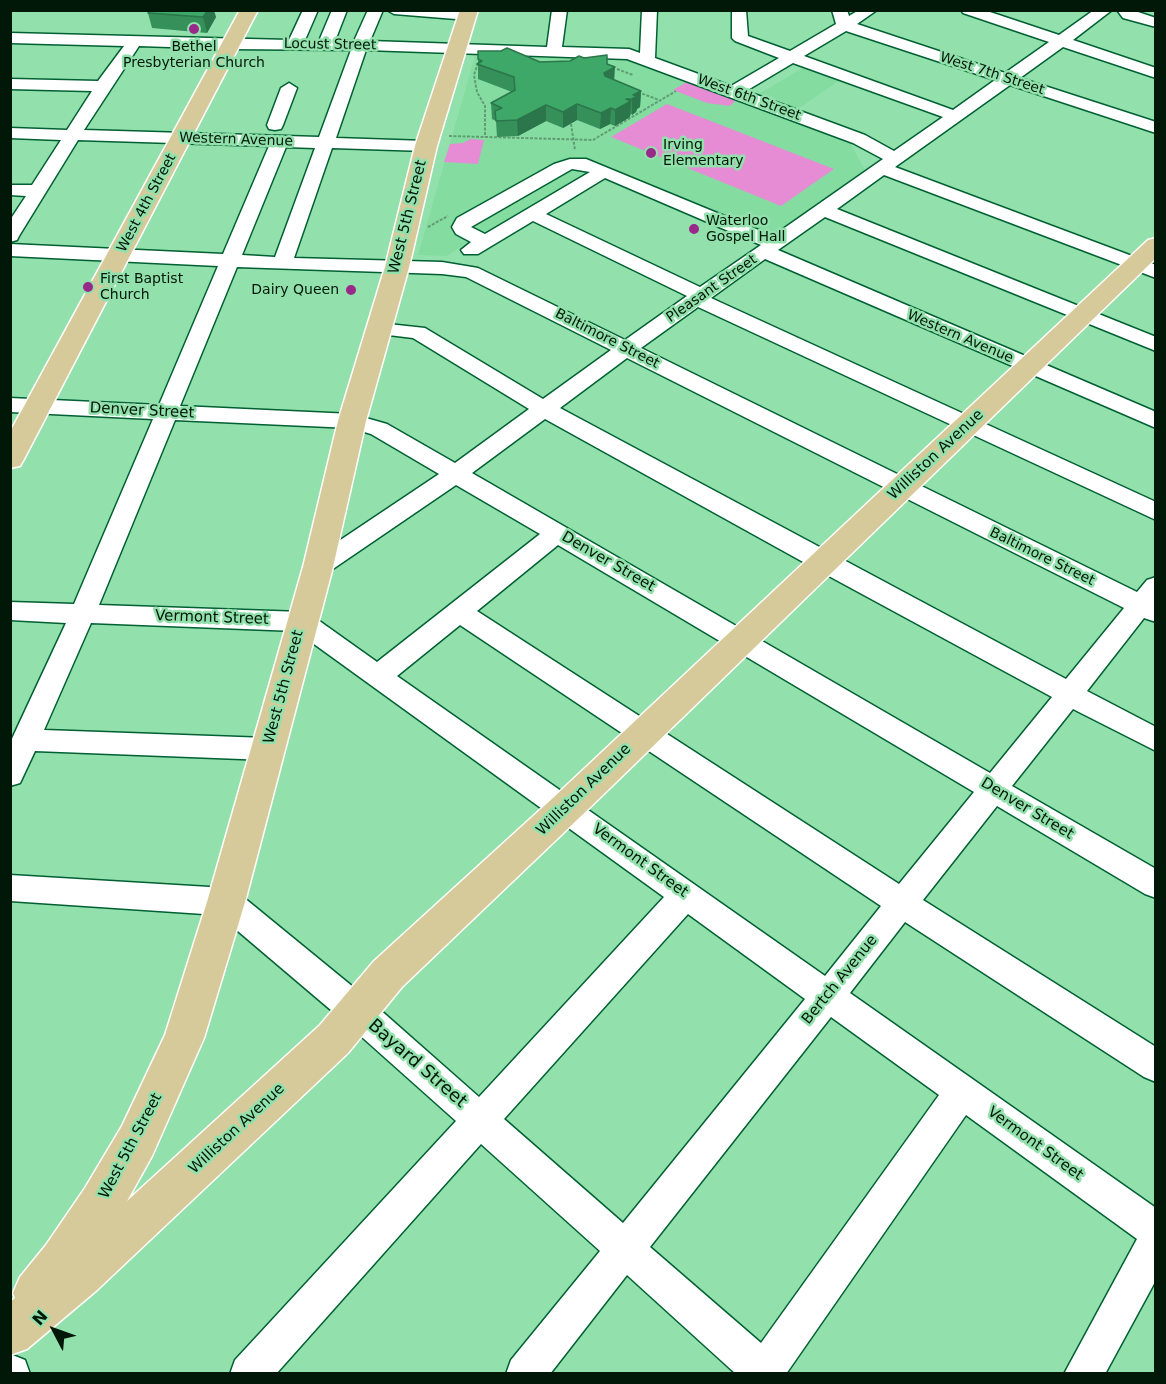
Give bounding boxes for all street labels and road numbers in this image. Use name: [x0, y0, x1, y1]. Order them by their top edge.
street label: Locust Street: [284, 36, 376, 54]
street label: West 7th Street: [938, 49, 1046, 99]
street label: West 6th Street: [695, 71, 803, 125]
street label: Western Avenue: [179, 130, 293, 150]
street label: West 4th Street: [114, 151, 180, 255]
street label: West 5th Street: [385, 158, 431, 276]
street label: Pleasant Street: [663, 252, 761, 326]
street label: Baltimore Street: [552, 305, 662, 373]
street label: Western Avenue: [904, 307, 1016, 367]
street label: Denver Street: [89, 399, 195, 423]
street label: Williston Avenue: [884, 406, 988, 504]
street label: Baltimore Street: [987, 524, 1097, 590]
street label: Denver Street: [558, 528, 658, 596]
street label: Vermont Street: [155, 607, 269, 629]
street label: West 5th Street: [260, 628, 308, 746]
street label: Williston Avenue: [533, 740, 635, 840]
street label: Denver Street: [977, 774, 1077, 844]
street label: Vermont Street: [589, 820, 691, 902]
street label: Bertch Avenue: [798, 932, 882, 1028]
street label: Bayard Street: [363, 1015, 471, 1113]
street label: Williston Avenue: [185, 1080, 289, 1178]
street label: West 5th Street: [96, 1090, 166, 1202]
street label: Vermont Street: [984, 1103, 1086, 1185]

